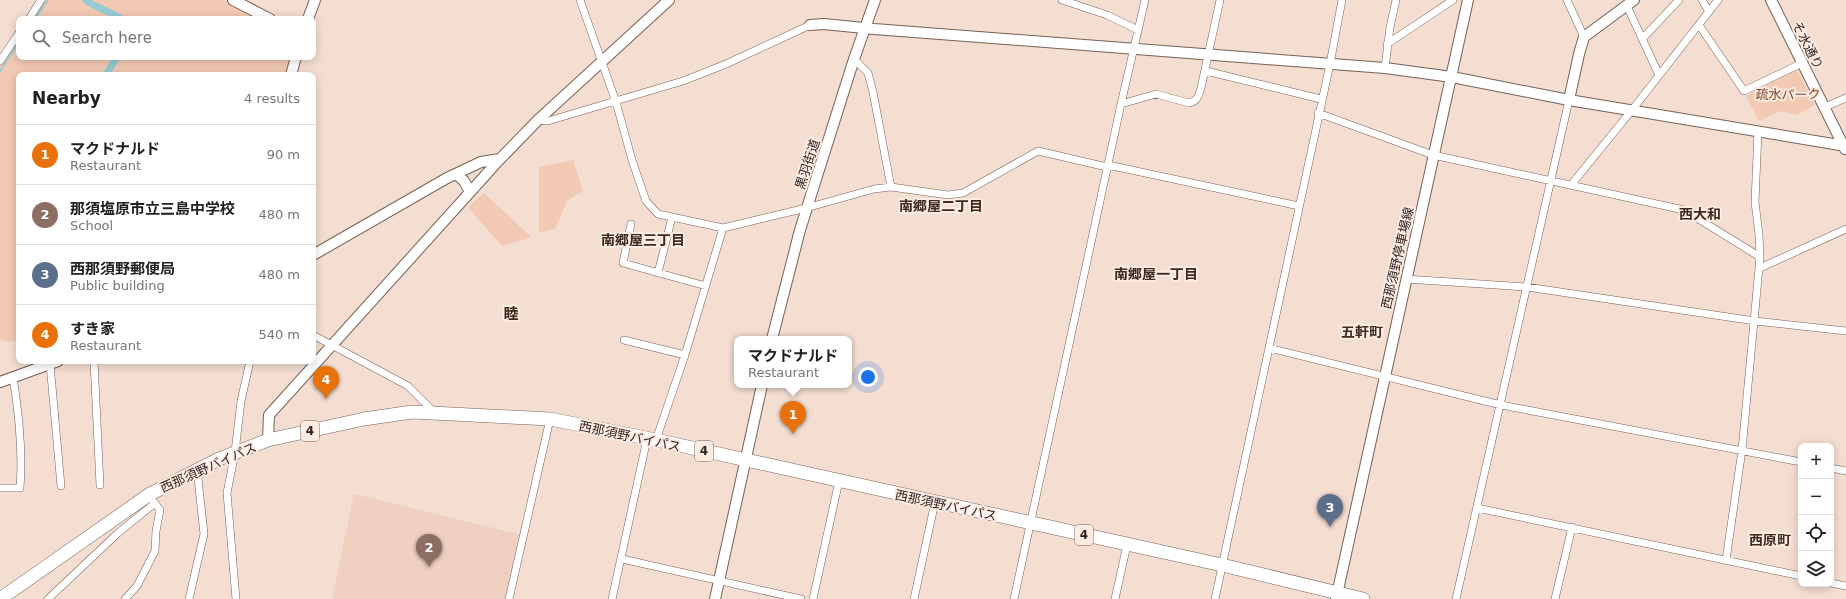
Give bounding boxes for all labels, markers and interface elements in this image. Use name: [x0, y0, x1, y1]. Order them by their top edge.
search box: [16, 16, 316, 60]
street label: そ水通り: [1789, 19, 1826, 72]
icon: search: [30, 27, 52, 49]
text: Search here: [62, 29, 152, 47]
park label: 疏水パーク: [1755, 87, 1821, 102]
text: Nearby: [32, 88, 101, 108]
text: 4 results: [244, 91, 300, 106]
street label: 黒羽街道: [792, 137, 823, 191]
text: マクドナルド: [70, 140, 160, 158]
text: 1: [40, 147, 50, 162]
text: 90 m: [267, 147, 300, 162]
text: Restaurant: [70, 158, 141, 173]
district label: 南郷屋二丁目: [899, 198, 983, 214]
text: 那須塩原市立三島中学校: [70, 200, 235, 218]
street label: 西那須野停車場線: [1378, 206, 1416, 310]
district label: 西大和: [1679, 206, 1721, 222]
text: 2: [40, 207, 50, 222]
text: 480 m: [258, 207, 300, 222]
text: School: [70, 218, 113, 233]
district label: 南郷屋三丁目: [601, 232, 685, 248]
text: 西那須野郵便局: [70, 260, 175, 278]
district label: 南郷屋一丁目: [1114, 266, 1198, 282]
text: 3: [40, 267, 50, 282]
text: 480 m: [258, 267, 300, 282]
text: Public building: [70, 278, 165, 293]
district label: 睦: [503, 305, 519, 323]
text: すき家: [70, 320, 115, 338]
district label: 五軒町: [1341, 324, 1383, 340]
text: 4: [40, 327, 50, 342]
text: 540 m: [258, 327, 300, 342]
popup: [734, 336, 852, 388]
text: Restaurant: [70, 338, 141, 353]
text: マクドナルド: [748, 347, 838, 365]
text: Restaurant: [748, 365, 819, 380]
pin: 4: [313, 366, 339, 399]
your location: [858, 367, 878, 387]
pin: 1: [780, 401, 806, 434]
street label: 西那須野バイパス: [578, 418, 682, 455]
road number: 4: [301, 421, 319, 441]
street label: 西那須野バイパス: [158, 440, 259, 495]
road number: 4: [695, 441, 713, 461]
map controls: [1798, 443, 1834, 587]
button: +: [1798, 443, 1834, 479]
button: −: [1798, 479, 1834, 515]
street label: 西那須野バイパス: [894, 487, 998, 524]
pin: 3: [1317, 494, 1343, 527]
button: locate: [1798, 515, 1834, 551]
road number: 4: [1075, 525, 1093, 545]
district label: 西原町: [1749, 532, 1791, 548]
pin: 2: [416, 534, 442, 567]
button: layers: [1798, 551, 1834, 587]

